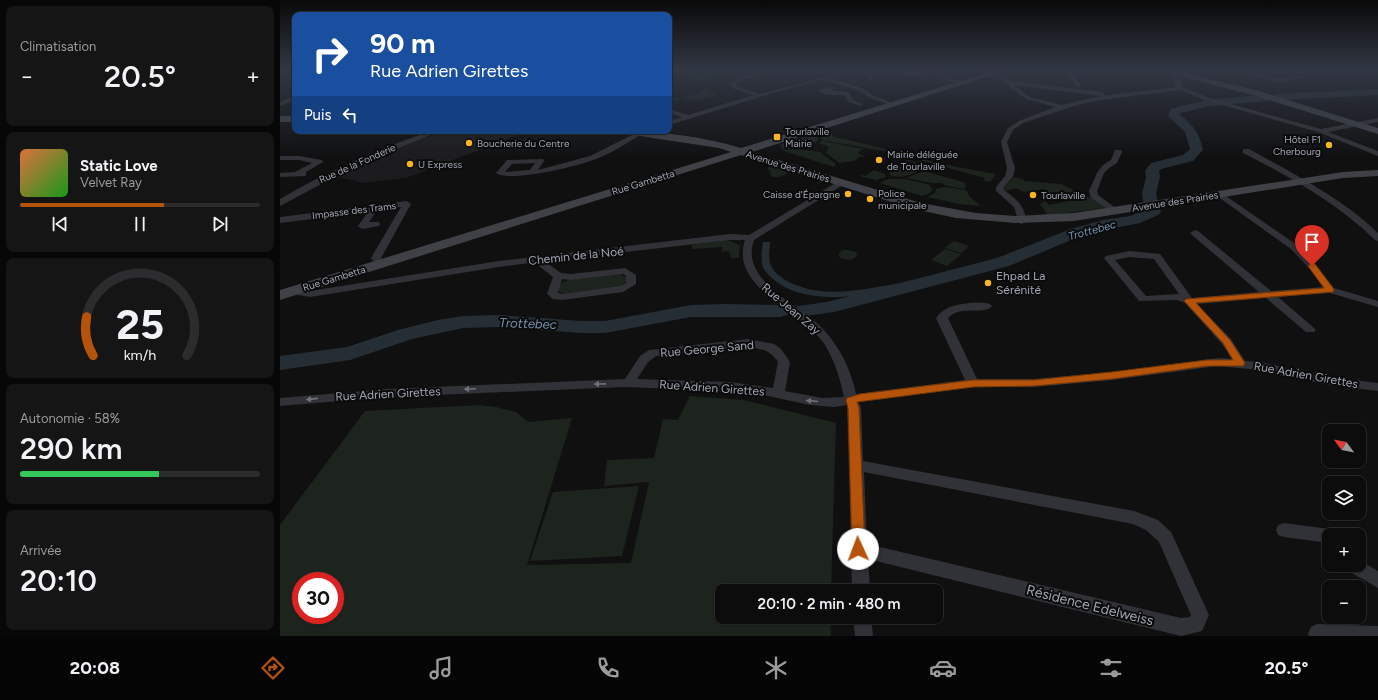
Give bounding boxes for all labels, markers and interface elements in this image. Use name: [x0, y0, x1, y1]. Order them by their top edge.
text: 90 m: [370, 26, 435, 60]
icon: right: [304, 28, 356, 80]
text: Climatisation: [20, 39, 96, 54]
text: 20.5°: [104, 58, 176, 95]
text: Rue Adrien Girettes: [370, 60, 528, 82]
text: −: [20, 63, 34, 90]
text: +: [246, 63, 260, 90]
icon: left: [339, 104, 361, 126]
text: Puis: [304, 106, 331, 124]
place label: Tourlaville Mairie: [785, 125, 830, 150]
marker: Tourlaville Mairie: [772, 132, 782, 142]
place label: Hôtel F1 Cherbourg: [1273, 133, 1321, 158]
place label: Boucherie du Centre: [477, 137, 570, 150]
marker: Boucherie du Centre: [464, 138, 474, 148]
marker: Hôtel F1 Cherbourg: [1324, 140, 1334, 150]
street label: Rue de la Fonderie: [317, 141, 398, 186]
street label: Avenue des Prairies: [744, 148, 832, 186]
place label: Mairie déléguée de Tourlaville: [887, 148, 958, 173]
marker: Mairie déléguée de Tourlaville: [874, 155, 884, 165]
text: Static Love: [80, 157, 158, 175]
place label: U Express: [418, 158, 463, 171]
marker: U Express: [405, 159, 415, 169]
street label: Rue Gambetta: [610, 167, 676, 198]
text: Velvet Ray: [80, 175, 142, 190]
place label: Police municipale: [878, 187, 927, 212]
place label: Caisse d'Épargne: [763, 188, 841, 201]
street label: Avenue des Prairies: [1131, 188, 1219, 215]
marker: Caisse d'Épargne: [843, 189, 853, 199]
place label: Tourlaville: [1041, 189, 1086, 202]
marker: Tourlaville: [1028, 190, 1038, 200]
marker: Police municipale: [865, 194, 875, 204]
street label: Impasse des Trams: [311, 199, 397, 222]
icon: previous: [49, 213, 71, 235]
icon: pause: [129, 213, 151, 235]
icon: next: [209, 213, 231, 235]
water label: Trottebec: [1067, 218, 1117, 243]
pin: [1295, 225, 1329, 266]
icon: arrive: [1301, 231, 1323, 253]
street label: Chemin de la Noé: [528, 244, 625, 268]
street label: Rue Gambetta: [301, 263, 367, 294]
place label: Ehpad La Sérénité: [996, 269, 1045, 297]
marker: Ehpad La Sérénité: [983, 278, 993, 288]
street label: Rue Jean Zay: [759, 280, 824, 338]
text: 25: [116, 299, 164, 349]
water label: Trottebec: [499, 315, 557, 332]
street label: Rue George Sand: [659, 338, 755, 360]
text: km/h: [124, 346, 156, 364]
street label: Rue Adrien Girettes: [1253, 359, 1360, 391]
street label: Rue Adrien Girettes: [659, 377, 766, 399]
one-way arrow: [593, 381, 606, 387]
street label: Rue Adrien Girettes: [335, 384, 441, 404]
one-way arrow: [463, 386, 476, 392]
one-way arrow: [306, 395, 318, 402]
one-way arrow: [806, 398, 818, 405]
text: Autonomie · 58%: [20, 411, 120, 426]
north arrow: [1322, 424, 1366, 468]
map controls: [1322, 424, 1366, 624]
text: 290 km: [20, 430, 122, 467]
button: layers: [1322, 476, 1366, 520]
position arrow: [837, 528, 879, 570]
button: +: [1322, 528, 1366, 572]
text: Arrivée: [20, 543, 61, 558]
text: 20:10: [20, 562, 97, 599]
speed limit sign: 30: [292, 572, 344, 624]
button: −: [1322, 580, 1366, 624]
street label: Résidence Edelweiss: [1025, 581, 1155, 630]
text: 20:10 · 2 min · 480 m: [758, 595, 900, 613]
icon: directions: [259, 654, 287, 682]
icon: music: [427, 654, 455, 682]
icon: phone: [594, 654, 622, 682]
icon: climate: [762, 654, 790, 682]
icon: car: [929, 654, 957, 682]
icon: filters: [1097, 654, 1125, 682]
text: 20:08: [70, 657, 120, 679]
text: 20.5°: [1264, 657, 1308, 679]

